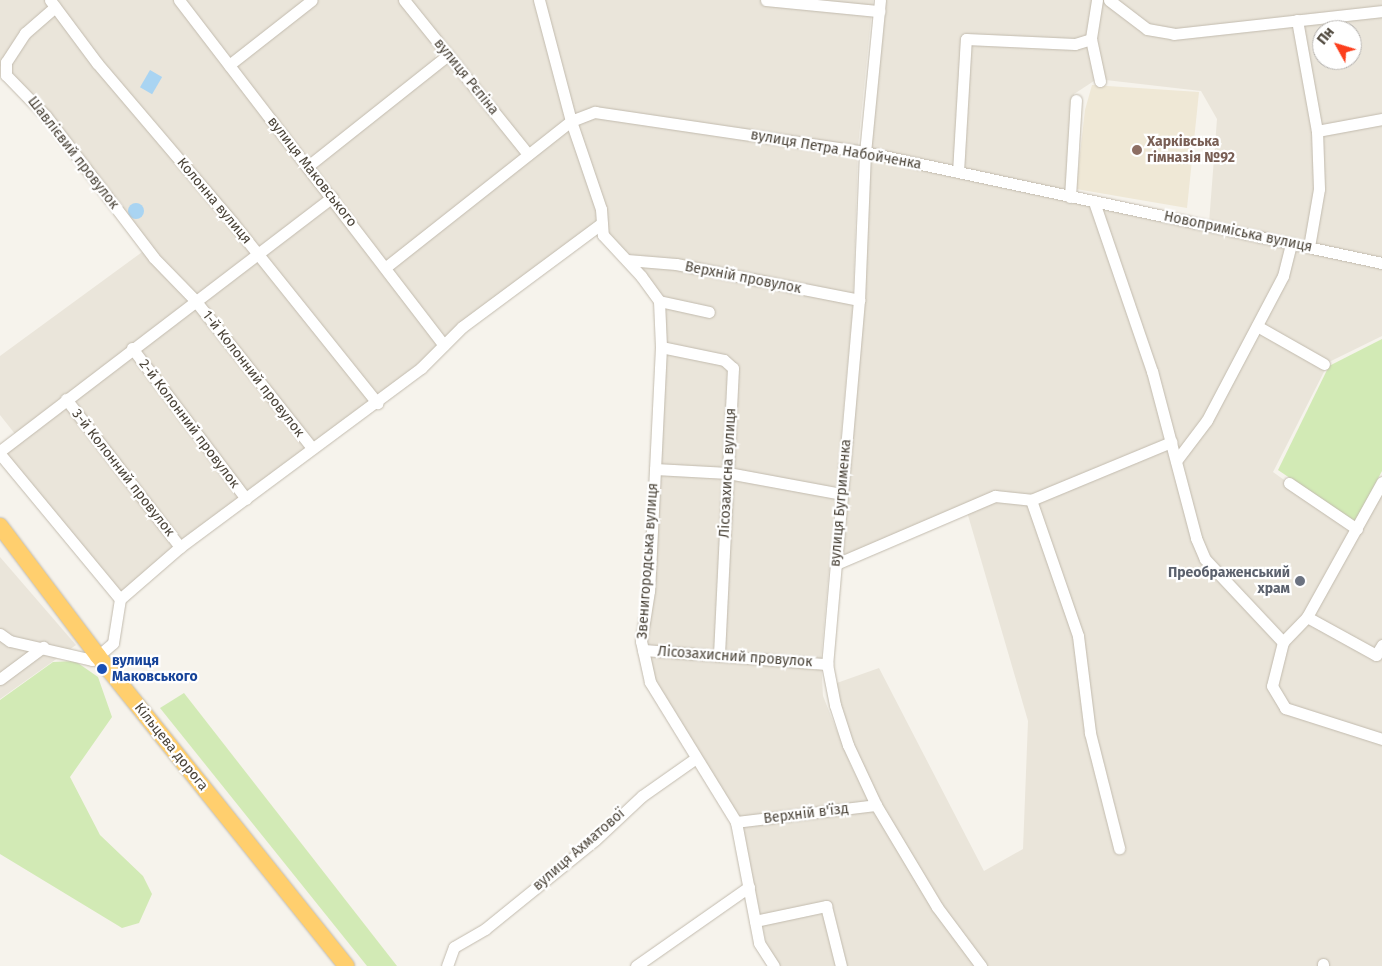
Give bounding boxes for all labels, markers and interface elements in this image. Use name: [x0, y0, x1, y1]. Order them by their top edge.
north arrow: [1312, 20, 1362, 70]
text: Пн: [1314, 24, 1338, 48]
street label: вулиця Рєпіна: [430, 36, 502, 118]
street label: Шавлієвий провулок: [24, 93, 122, 213]
street label: вулиця Маковського: [264, 114, 360, 230]
street label: вулиця Петра Набойченка: [749, 127, 923, 173]
place label: Харківська гімназія №92: [1147, 134, 1235, 166]
marker: Харківська гімназія №92: [1131, 144, 1143, 156]
street label: Колонна вулиця: [173, 155, 255, 247]
street label: Новоприміська вулиця: [1162, 208, 1314, 256]
street label: Верхній провулок: [683, 258, 803, 298]
street label: 1-й Колонний провулок: [198, 307, 308, 441]
street label: 2-й Колонний провулок: [135, 356, 243, 492]
street label: 3-й Колонний провулок: [68, 406, 178, 540]
street label: Лісозахисна вулиця: [716, 408, 740, 538]
street label: вулиця Бугрименка: [827, 438, 855, 568]
street label: Звенигородська вулиця: [634, 482, 662, 640]
place label: Преображенський храм: [1168, 565, 1290, 598]
marker: Преображенський храм: [1294, 575, 1306, 587]
street label: Лісозахисний провулок: [657, 643, 813, 671]
place label: вулиця Маковського: [112, 653, 198, 686]
marker: вулиця Маковського: [96, 663, 108, 675]
street label: Кільцева дорога: [131, 700, 211, 794]
street label: Верхній в'їзд: [763, 800, 849, 828]
street label: вулиця Ахматової: [530, 806, 628, 894]

